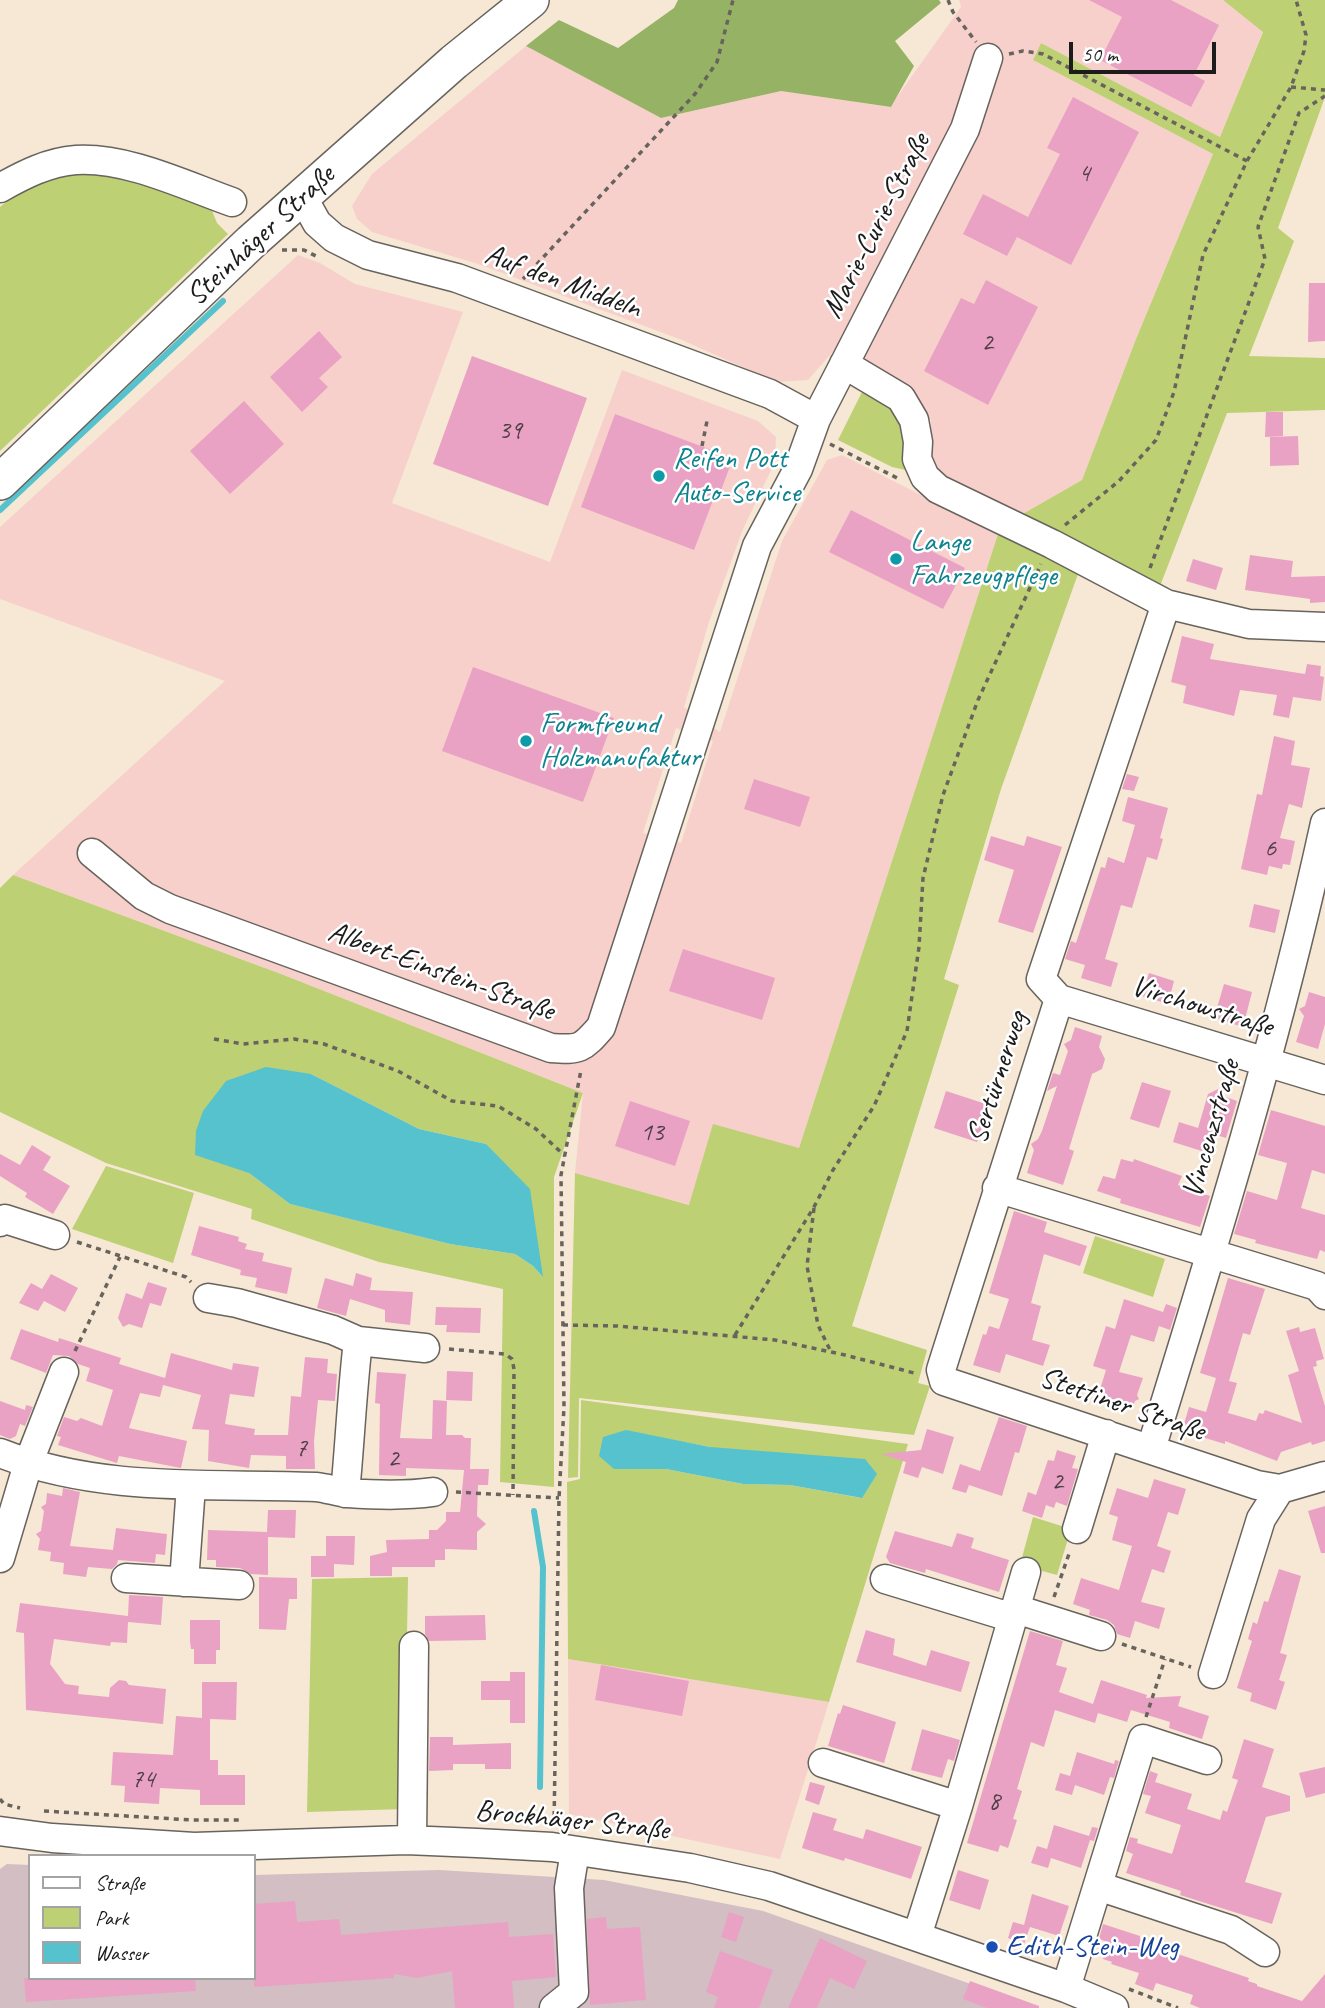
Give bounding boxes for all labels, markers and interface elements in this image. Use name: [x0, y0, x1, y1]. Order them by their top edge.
scale bar: [1073, 28, 1220, 72]
text: 50 m: [1082, 41, 1118, 67]
street label: Marie-Curie-Straße: [815, 128, 939, 324]
street label: Steinhäger Straße: [179, 158, 343, 314]
house number: 4: [1078, 158, 1090, 190]
street label: Auf den Middeln: [480, 237, 646, 327]
house number: 2: [981, 327, 993, 359]
house number: 39: [498, 415, 522, 447]
place label: Reifen Pott Auto-Service: [673, 441, 800, 512]
marker: Reifen Pott Auto-Service: [651, 468, 667, 484]
place label: Lange Fahrzeugpflege: [910, 524, 1057, 594]
marker: Lange Fahrzeugpflege: [888, 551, 904, 567]
place label: Formfreund Holzmanufaktur: [540, 706, 700, 776]
marker: Formfreund Holzmanufaktur: [518, 733, 534, 749]
house number: 6: [1264, 833, 1276, 865]
street label: Albert-Einstein-Straße: [323, 914, 559, 1030]
street label: Virchowstraße: [1127, 968, 1277, 1046]
street label: Sertürnerweg: [960, 1008, 1036, 1148]
street label: Vincenzstraße: [1175, 1056, 1249, 1202]
house number: 13: [640, 1117, 664, 1149]
street label: Stettiner Straße: [1035, 1360, 1209, 1450]
house number: 7: [295, 1433, 307, 1465]
house number: 2: [387, 1443, 399, 1475]
house number: 2: [1051, 1466, 1063, 1498]
house number: 74: [131, 1764, 155, 1796]
house number: 8: [988, 1786, 1000, 1818]
street label: Brockhäger Straße: [473, 1793, 671, 1849]
legend: [28, 1854, 256, 1980]
text: Straße: [95, 1870, 145, 1896]
text: Park: [95, 1905, 128, 1931]
place label: Edith-Stein-Weg: [1006, 1929, 1179, 1965]
marker: Edith-Stein-Weg: [984, 1939, 1000, 1955]
text: Wasser: [95, 1940, 148, 1966]

